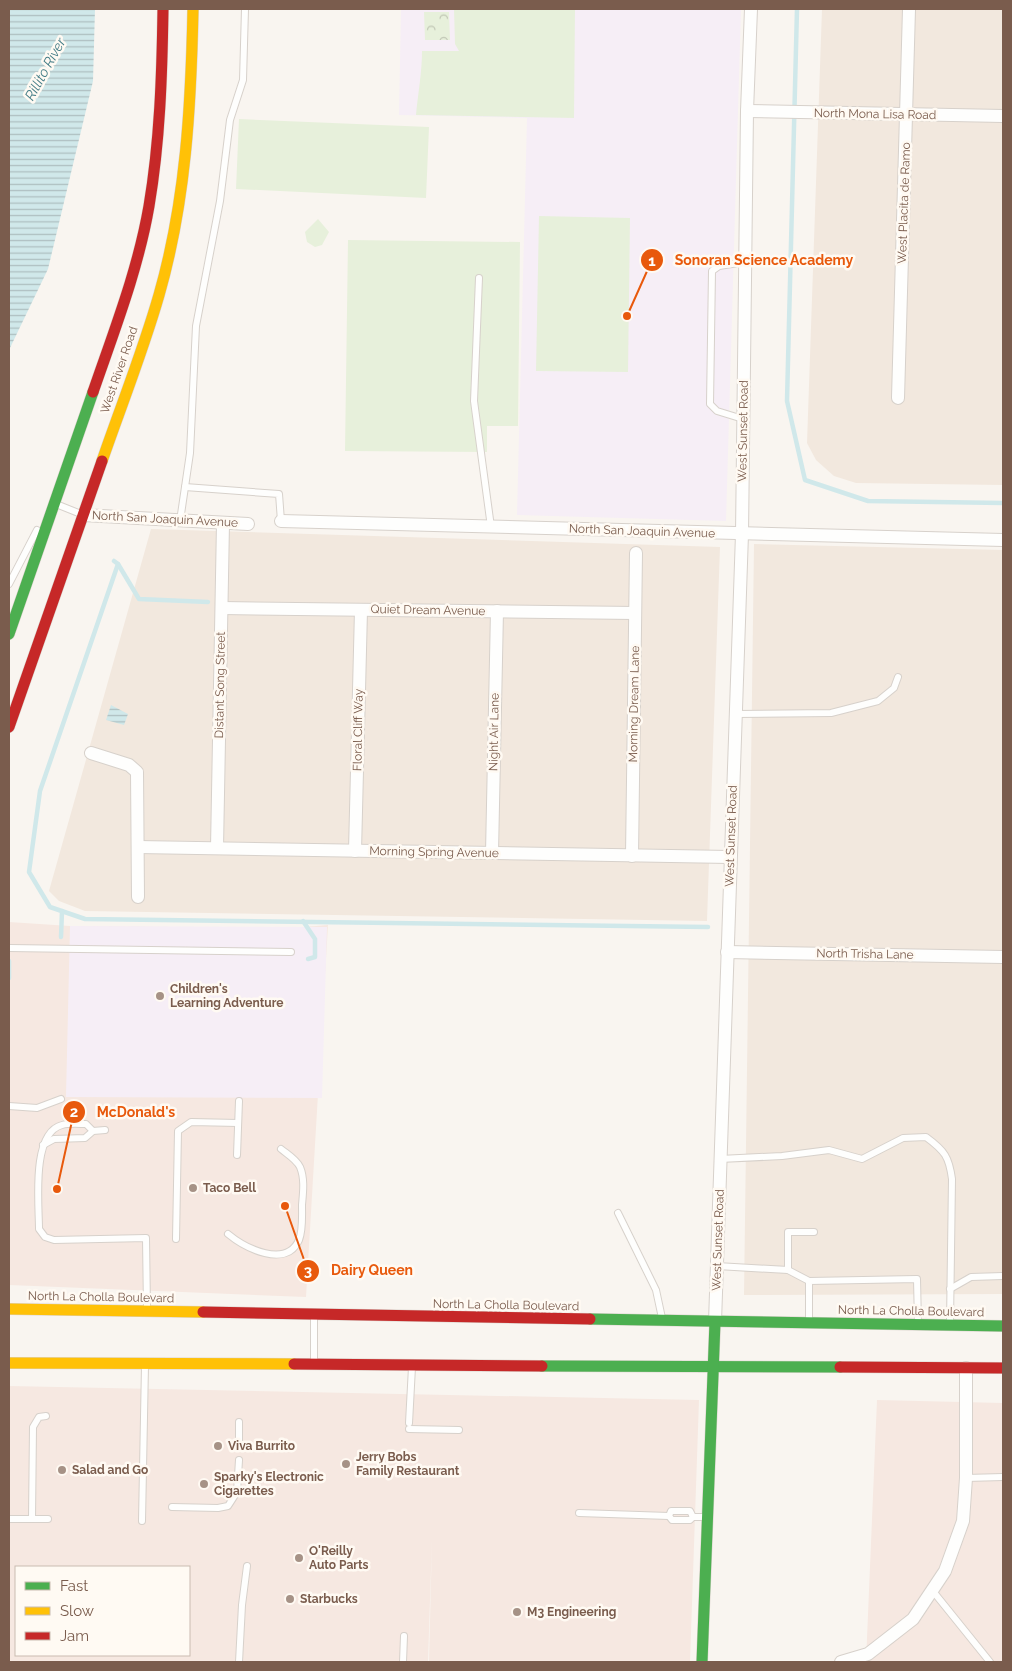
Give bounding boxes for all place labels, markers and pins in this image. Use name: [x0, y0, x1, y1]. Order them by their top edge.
callout: Sonoran Science Academy: [640, 246, 864, 275]
place label: Children's Learning Adventure: [170, 982, 284, 1010]
marker: Children's Learning Adventure: [154, 990, 166, 1002]
callout: McDonald's: [61, 1097, 185, 1126]
place label: Taco Bell: [203, 1181, 256, 1195]
marker: Taco Bell: [187, 1182, 199, 1194]
callout: Dairy Queen: [296, 1256, 423, 1285]
place label: Viva Burrito: [228, 1439, 295, 1453]
marker: Viva Burrito: [212, 1440, 224, 1452]
place label: Jerry Bobs Family Restaurant: [356, 1450, 460, 1478]
marker: Jerry Bobs Family Restaurant: [340, 1458, 352, 1470]
place label: Salad and Go: [72, 1463, 148, 1477]
marker: Salad and Go: [56, 1464, 68, 1476]
place label: Sparky's Electronic Cigarettes: [214, 1470, 324, 1498]
marker: Sparky's Electronic Cigarettes: [198, 1478, 210, 1490]
place label: O'Reilly Auto Parts: [309, 1544, 369, 1572]
marker: O'Reilly Auto Parts: [293, 1552, 305, 1564]
place label: Starbucks: [300, 1592, 358, 1606]
marker: Starbucks: [284, 1593, 296, 1605]
place label: M3 Engineering: [527, 1605, 616, 1619]
marker: M3 Engineering: [511, 1606, 523, 1618]

